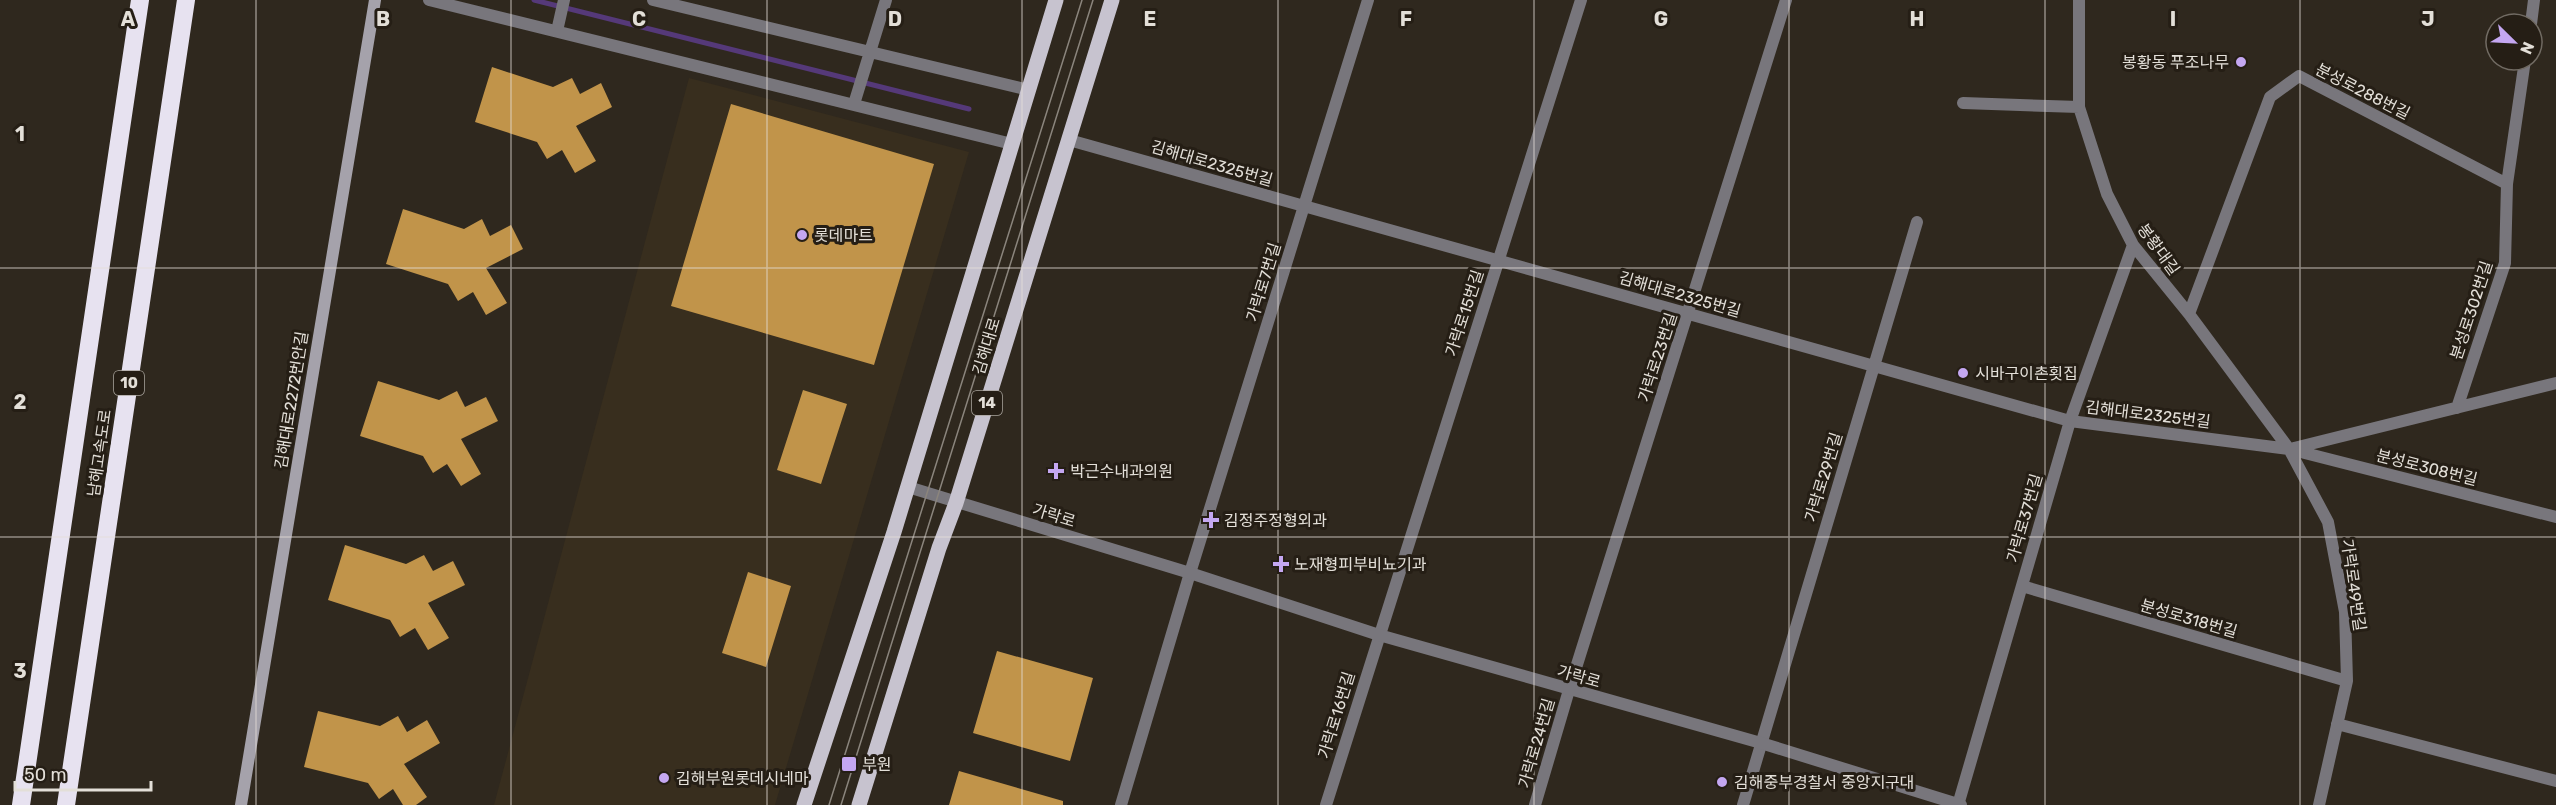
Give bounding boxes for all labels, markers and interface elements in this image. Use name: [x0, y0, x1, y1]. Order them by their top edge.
text: A: [121, 7, 136, 31]
text: B: [376, 7, 390, 31]
text: C: [632, 7, 646, 31]
text: D: [888, 7, 902, 31]
text: E: [1144, 7, 1156, 31]
text: F: [1400, 7, 1412, 31]
text: G: [1654, 7, 1668, 31]
text: H: [1910, 7, 1924, 31]
text: I: [2170, 7, 2176, 31]
text: J: [2421, 7, 2435, 31]
north arrow: [2484, 12, 2544, 72]
text: N: [2516, 39, 2538, 57]
place label: 봉황동 푸조나무: [2122, 53, 2229, 72]
marker: 봉황동 푸조나무: [2234, 55, 2248, 69]
street label: 분성로288번길: [2312, 60, 2413, 123]
text: 1: [15, 122, 25, 146]
street label: 김해대로2325번길: [1149, 137, 1275, 190]
street label: 봉황대길: [2134, 220, 2184, 279]
place label: 롯데마트: [814, 226, 873, 245]
marker: 롯데마트: [795, 228, 809, 242]
street label: 가락로7번길: [1242, 240, 1285, 324]
street label: 분성로302번길: [2447, 258, 2496, 362]
street label: 가락로15번길: [1442, 267, 1487, 359]
street label: 김해대로2325번길: [1617, 268, 1743, 321]
street label: 가락로23번길: [1634, 310, 1681, 404]
street label: 김해대로: [969, 315, 1004, 377]
street label: 김해대로2272번안길: [271, 330, 312, 470]
place label: 시바구이촌횟집: [1975, 364, 2078, 383]
marker: 시바구이촌횟집: [1956, 366, 1970, 380]
road number: 10: [114, 371, 144, 395]
text: 2: [14, 390, 27, 414]
road number: 14: [972, 391, 1002, 415]
street label: 김해대로2325번길: [2084, 397, 2212, 432]
street label: 남해고속도로: [84, 408, 115, 498]
street label: 가락로29번길: [1801, 430, 1846, 524]
street label: 분성로308번길: [2374, 446, 2479, 489]
marker: 박근수내과의원: [1047, 462, 1065, 480]
place label: 박근수내과의원: [1070, 462, 1173, 481]
street label: 가락로37번길: [2003, 472, 2046, 565]
street label: 가락로: [1030, 500, 1078, 531]
marker: 김정주정형외과: [1202, 511, 1220, 529]
place label: 김정주정형외과: [1224, 511, 1327, 530]
street label: 가락로49번길: [2338, 538, 2369, 632]
marker: 노재형피부비뇨기과: [1272, 555, 1290, 573]
place label: 노재형피부비뇨기과: [1294, 555, 1427, 574]
street label: 분성로318번길: [2138, 596, 2240, 641]
text: 3: [13, 659, 27, 683]
street label: 가락로: [1555, 661, 1603, 692]
street label: 가락로16번길: [1314, 669, 1359, 761]
street label: 가락로24번길: [1515, 696, 1558, 790]
scale bar: [15, 754, 152, 792]
marker: 부원: [840, 755, 858, 773]
place label: 부원: [862, 755, 891, 774]
text: 50 m: [24, 764, 67, 786]
place label: 김해부원롯데시네마: [676, 769, 809, 788]
marker: 김해부원롯데시네마: [657, 771, 671, 785]
place label: 김해중부경찰서 중앙지구대: [1734, 773, 1915, 792]
marker: 김해중부경찰서 중앙지구대: [1715, 775, 1729, 789]

